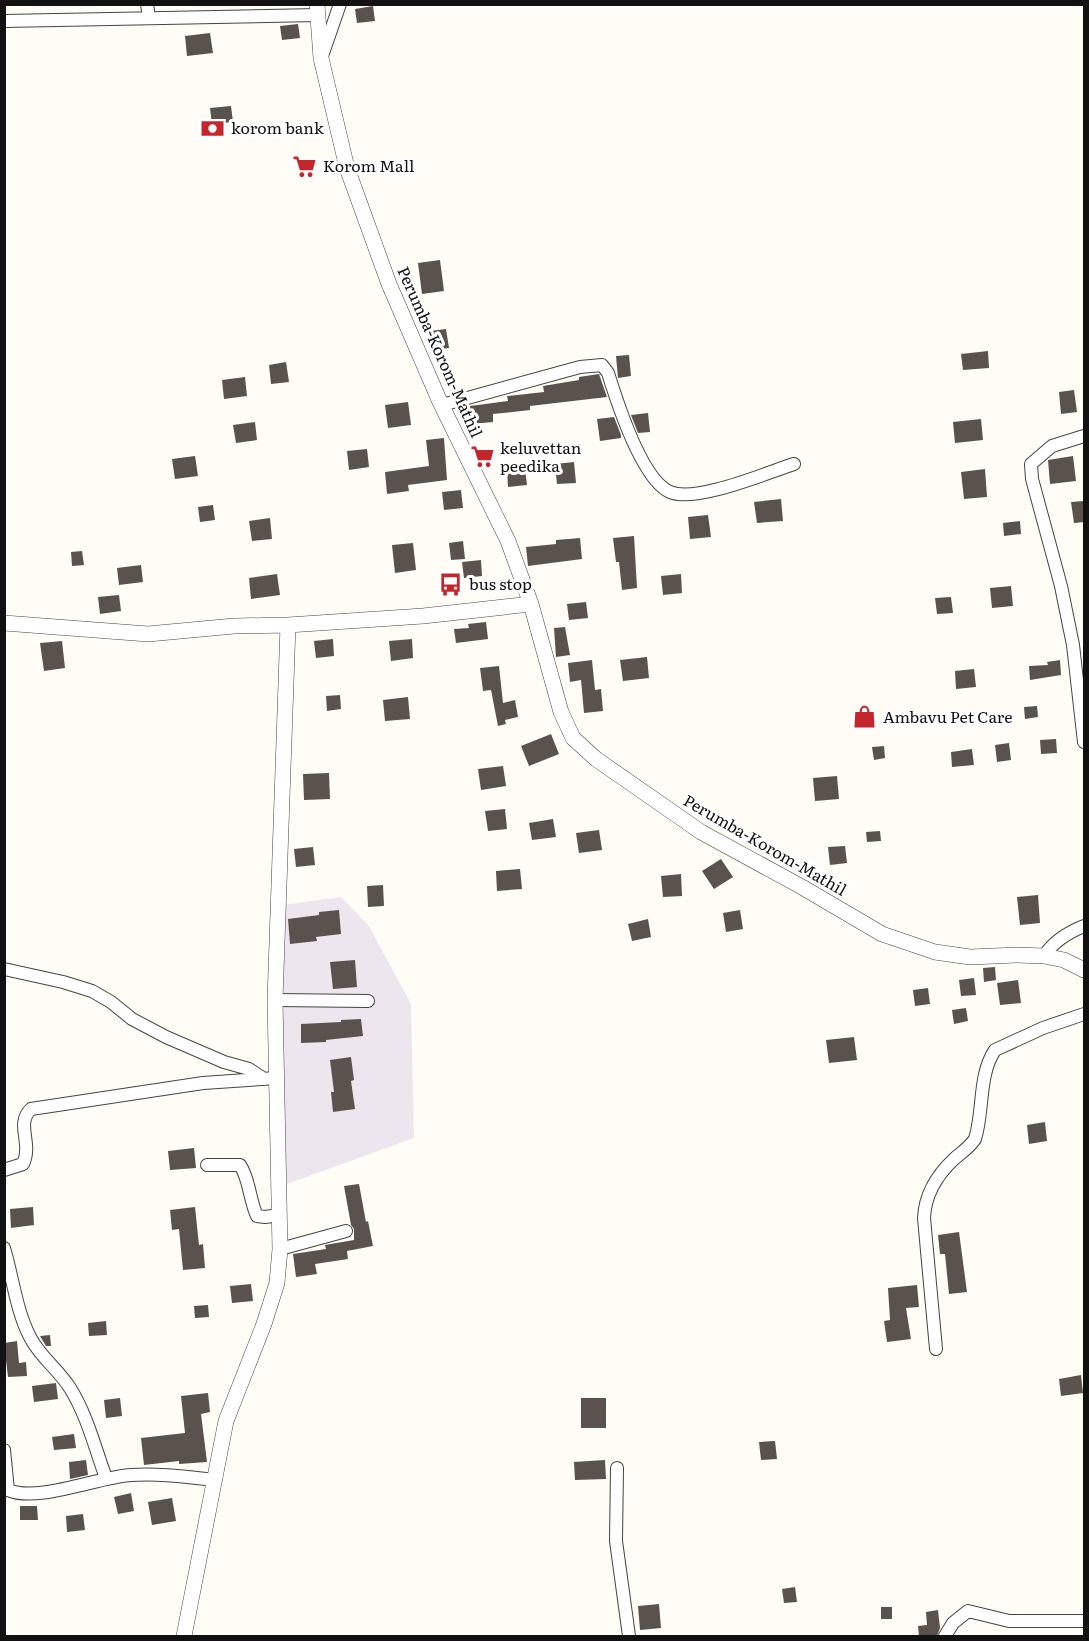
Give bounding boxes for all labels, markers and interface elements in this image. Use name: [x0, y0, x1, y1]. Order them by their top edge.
bank icon: korom bank: [200, 115, 226, 141]
place label: korom bank: [231, 115, 324, 139]
supermarket icon: Korom Mall: [292, 153, 318, 179]
place label: Korom Mall: [323, 153, 414, 177]
street label: Perumba-Korom-Mathil: [392, 262, 489, 441]
place label: keluvettan peedika: [500, 435, 582, 477]
supermarket icon: keluvettan peedika: [469, 444, 495, 470]
bus stop icon: bus stop: [438, 571, 464, 597]
place label: bus stop: [469, 571, 532, 595]
shop icon: Ambavu Pet Care: [852, 704, 878, 730]
place label: Ambavu Pet Care: [883, 704, 1013, 728]
street label: Perumba-Korom-Mathil: [679, 788, 852, 901]

